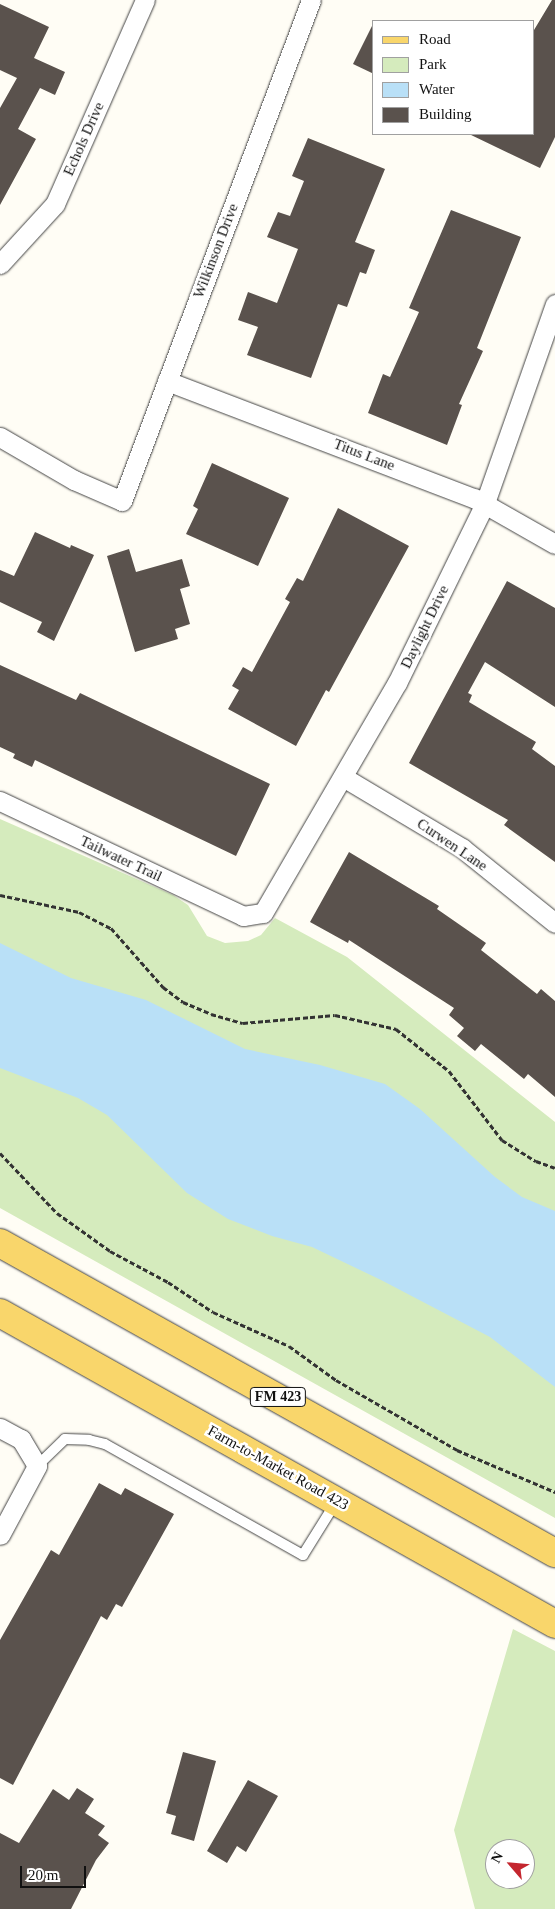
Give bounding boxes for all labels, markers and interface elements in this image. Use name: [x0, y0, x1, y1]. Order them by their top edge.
legend: [372, 20, 535, 135]
text: Road: [419, 31, 451, 47]
text: Park: [419, 56, 447, 72]
text: Water: [419, 81, 454, 97]
street label: Echols Drive: [60, 99, 108, 179]
text: Building: [419, 106, 472, 122]
street label: Wilkinson Drive: [190, 201, 242, 301]
street label: Titus Lane: [331, 435, 397, 475]
street label: Daylight Drive: [397, 582, 453, 672]
street label: Curwen Lane: [413, 815, 491, 875]
street label: Tailwater Trail: [77, 832, 165, 886]
road number: FM 423: [249, 1385, 307, 1408]
street label: Farm-to-Market Road 423: [204, 1422, 352, 1514]
north arrow: [485, 1839, 535, 1889]
text: N: [488, 1850, 506, 1865]
scale bar: [22, 1856, 89, 1888]
text: 20 m: [28, 1867, 58, 1883]

